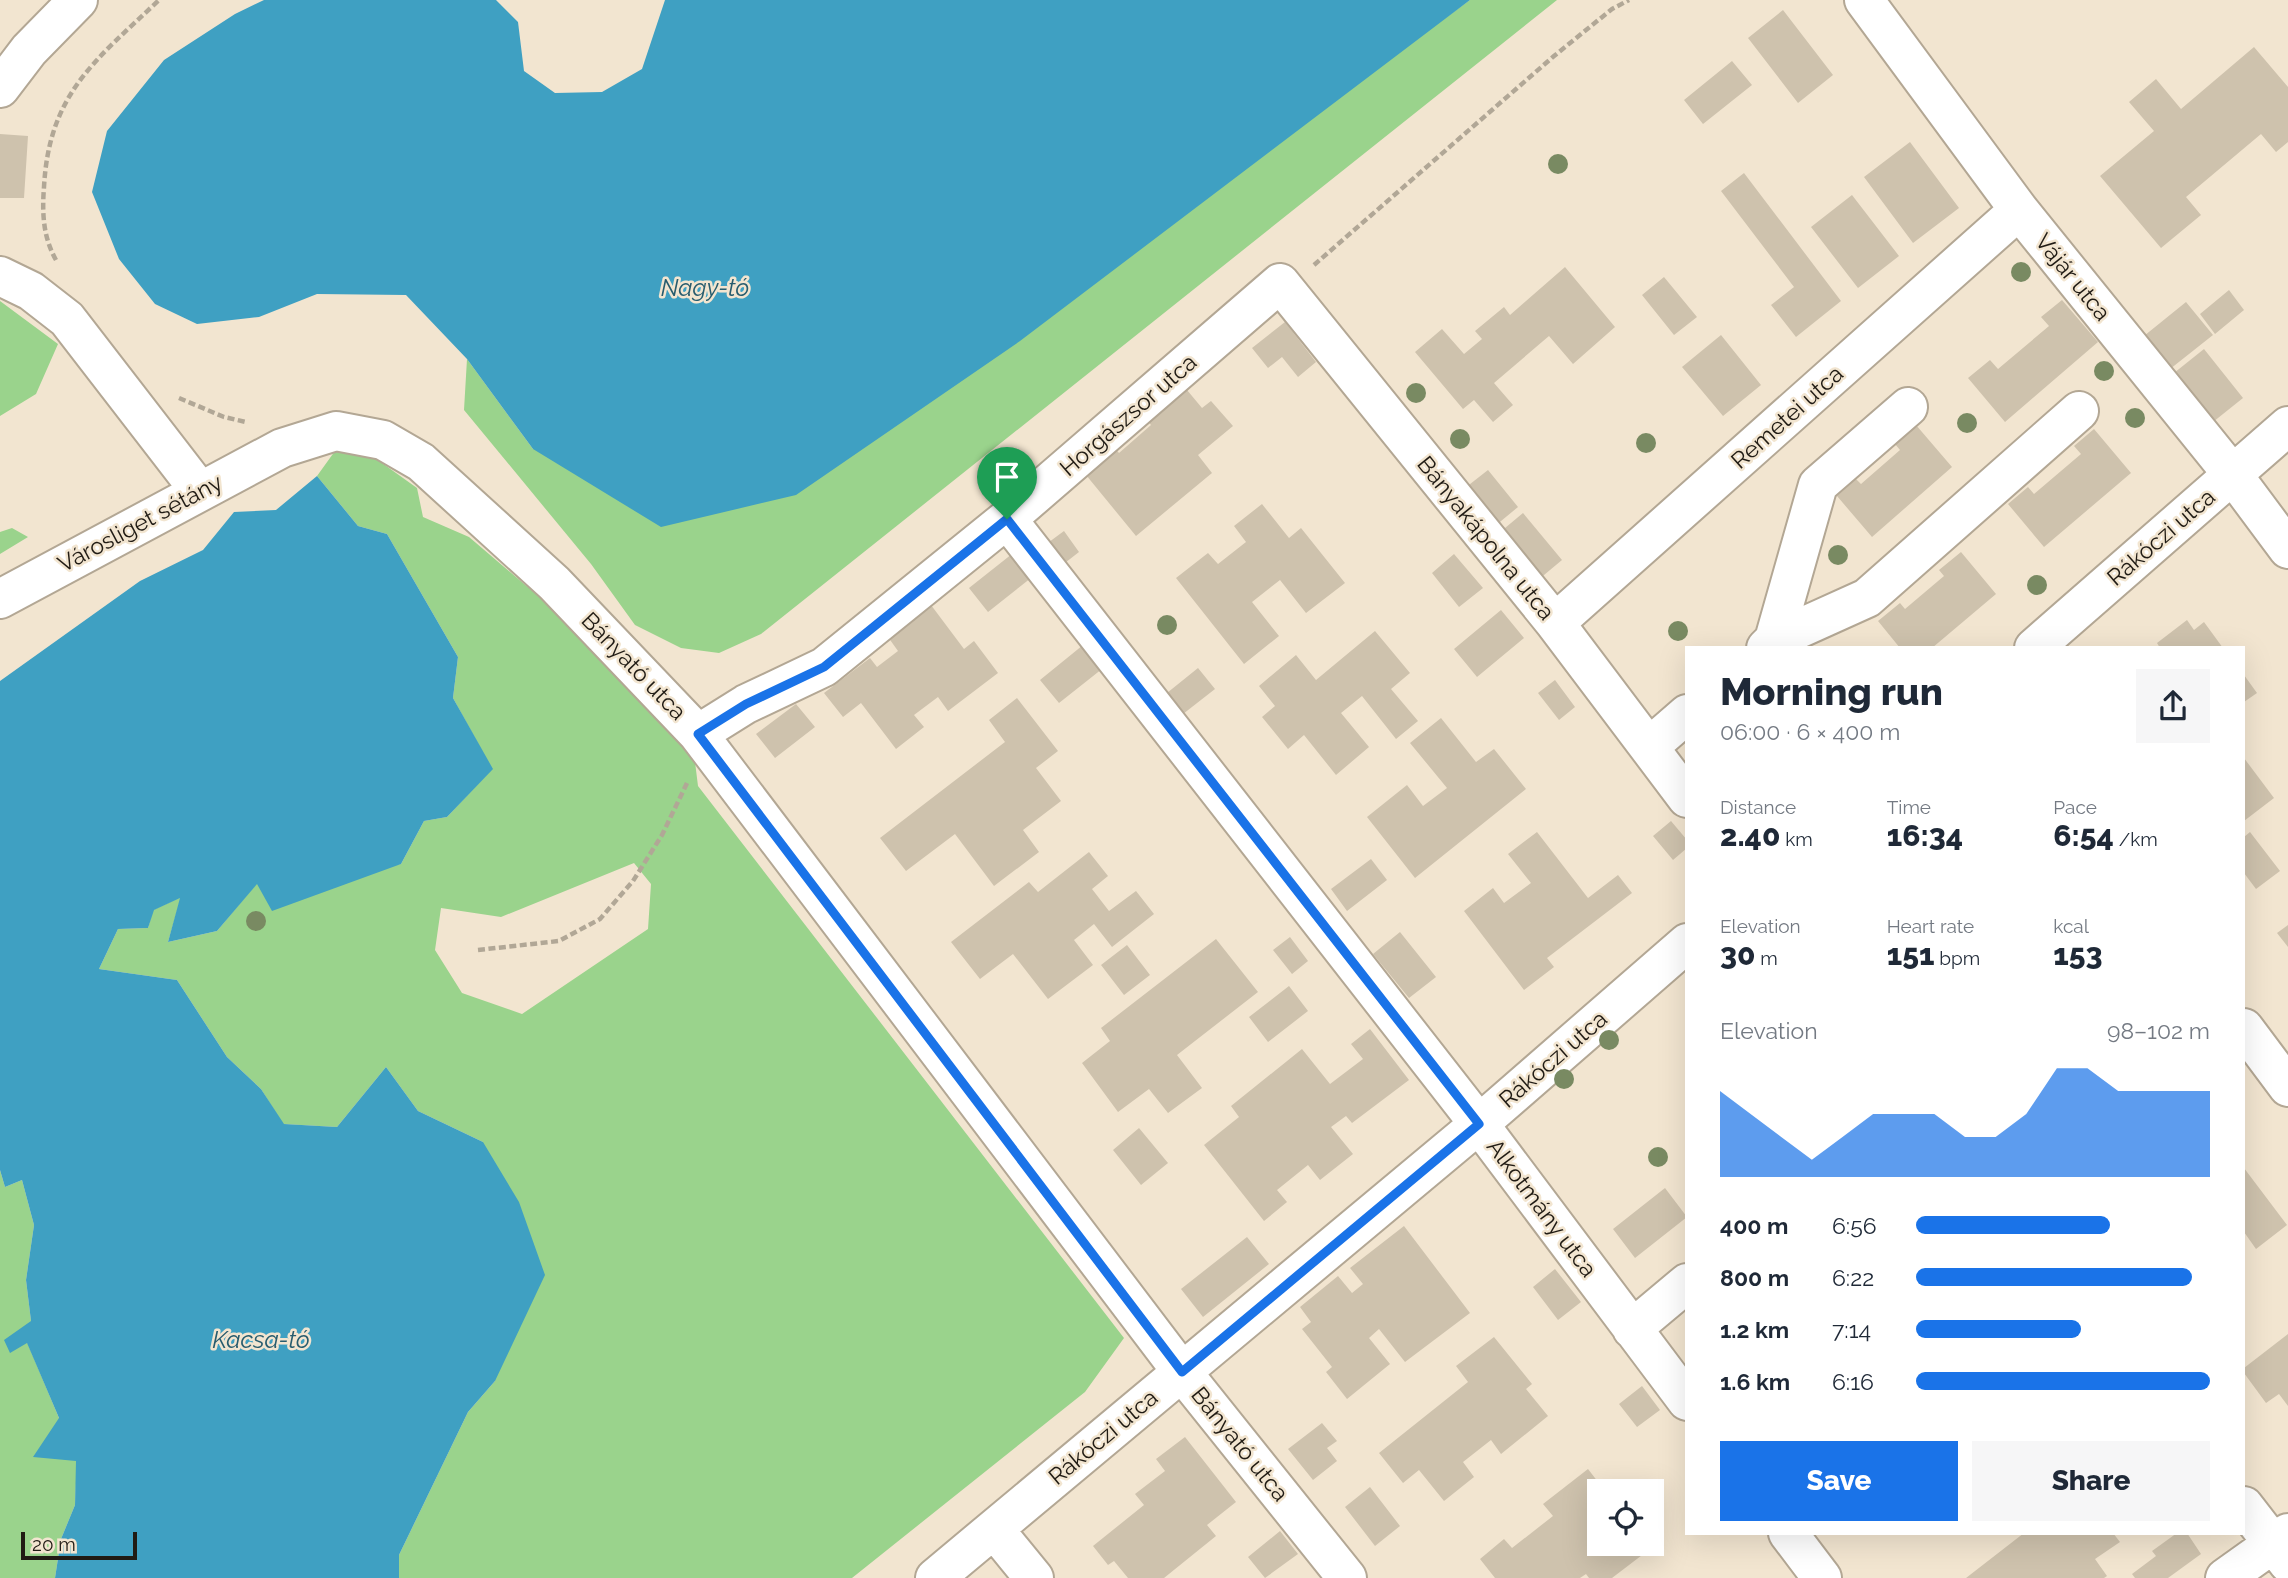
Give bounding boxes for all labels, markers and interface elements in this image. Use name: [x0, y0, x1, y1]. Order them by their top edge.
street label: Vájár utca: [2030, 228, 2117, 326]
water label: Nagy-tó: [661, 273, 749, 302]
street label: Horgászsor utca: [1054, 348, 1201, 481]
street label: Remetei utca: [1725, 359, 1848, 474]
pin: [977, 447, 1037, 519]
street label: Bányakápolna utca: [1412, 450, 1561, 625]
icon: arrive: [988, 458, 1026, 496]
street label: Városliget sétány: [53, 468, 227, 577]
street label: Rákóczi utca: [2101, 483, 2220, 591]
street label: Bányató utca: [576, 606, 692, 725]
text: Morning run: [1720, 669, 1943, 714]
button: share: [2136, 669, 2210, 743]
text: 06:00 · 6 × 400 m: [1720, 718, 1900, 745]
text: Distance: [1720, 796, 1796, 818]
text: Time: [1887, 796, 1931, 818]
text: Pace: [2053, 796, 2097, 818]
text: 2.40: [1720, 818, 1780, 853]
text: 16:34: [1887, 818, 1963, 853]
text: 6:54: [2053, 818, 2114, 853]
text: km: [1780, 828, 1813, 850]
text: /km: [2114, 828, 2158, 850]
text: Elevation: [1720, 915, 1801, 937]
text: Heart rate: [1887, 915, 1974, 937]
text: kcal: [2053, 915, 2089, 937]
text: 30: [1720, 937, 1756, 972]
text: 151: [1887, 937, 1934, 972]
text: 153: [2053, 937, 2103, 972]
text: m: [1756, 947, 1778, 969]
text: bpm: [1934, 947, 1980, 969]
street label: Rákóczi utca: [1493, 1005, 1612, 1113]
text: Elevation: [1720, 1017, 1818, 1044]
text: 98–102 m: [2107, 1017, 2210, 1044]
street label: Alkotmány utca: [1482, 1133, 1603, 1282]
text: 400 m: [1720, 1212, 1788, 1239]
text: 6:56: [1832, 1212, 1877, 1239]
text: 800 m: [1720, 1264, 1789, 1291]
text: 6:22: [1832, 1264, 1874, 1291]
text: 1.2 km: [1720, 1316, 1789, 1343]
text: 7:14: [1832, 1316, 1871, 1343]
water label: Kacsa-tó: [212, 1325, 310, 1354]
text: 1.6 km: [1720, 1368, 1790, 1395]
text: 6:16: [1832, 1368, 1874, 1395]
street label: Bányató utca: [1186, 1381, 1295, 1506]
street label: Rákóczi utca: [1043, 1383, 1163, 1490]
button: Save: [1720, 1441, 1958, 1521]
button: Share: [1972, 1441, 2210, 1521]
map controls: [1587, 1479, 1664, 1556]
button: locate: [1587, 1479, 1664, 1556]
scale bar: [21, 1529, 136, 1561]
text: 20 m: [32, 1533, 76, 1555]

